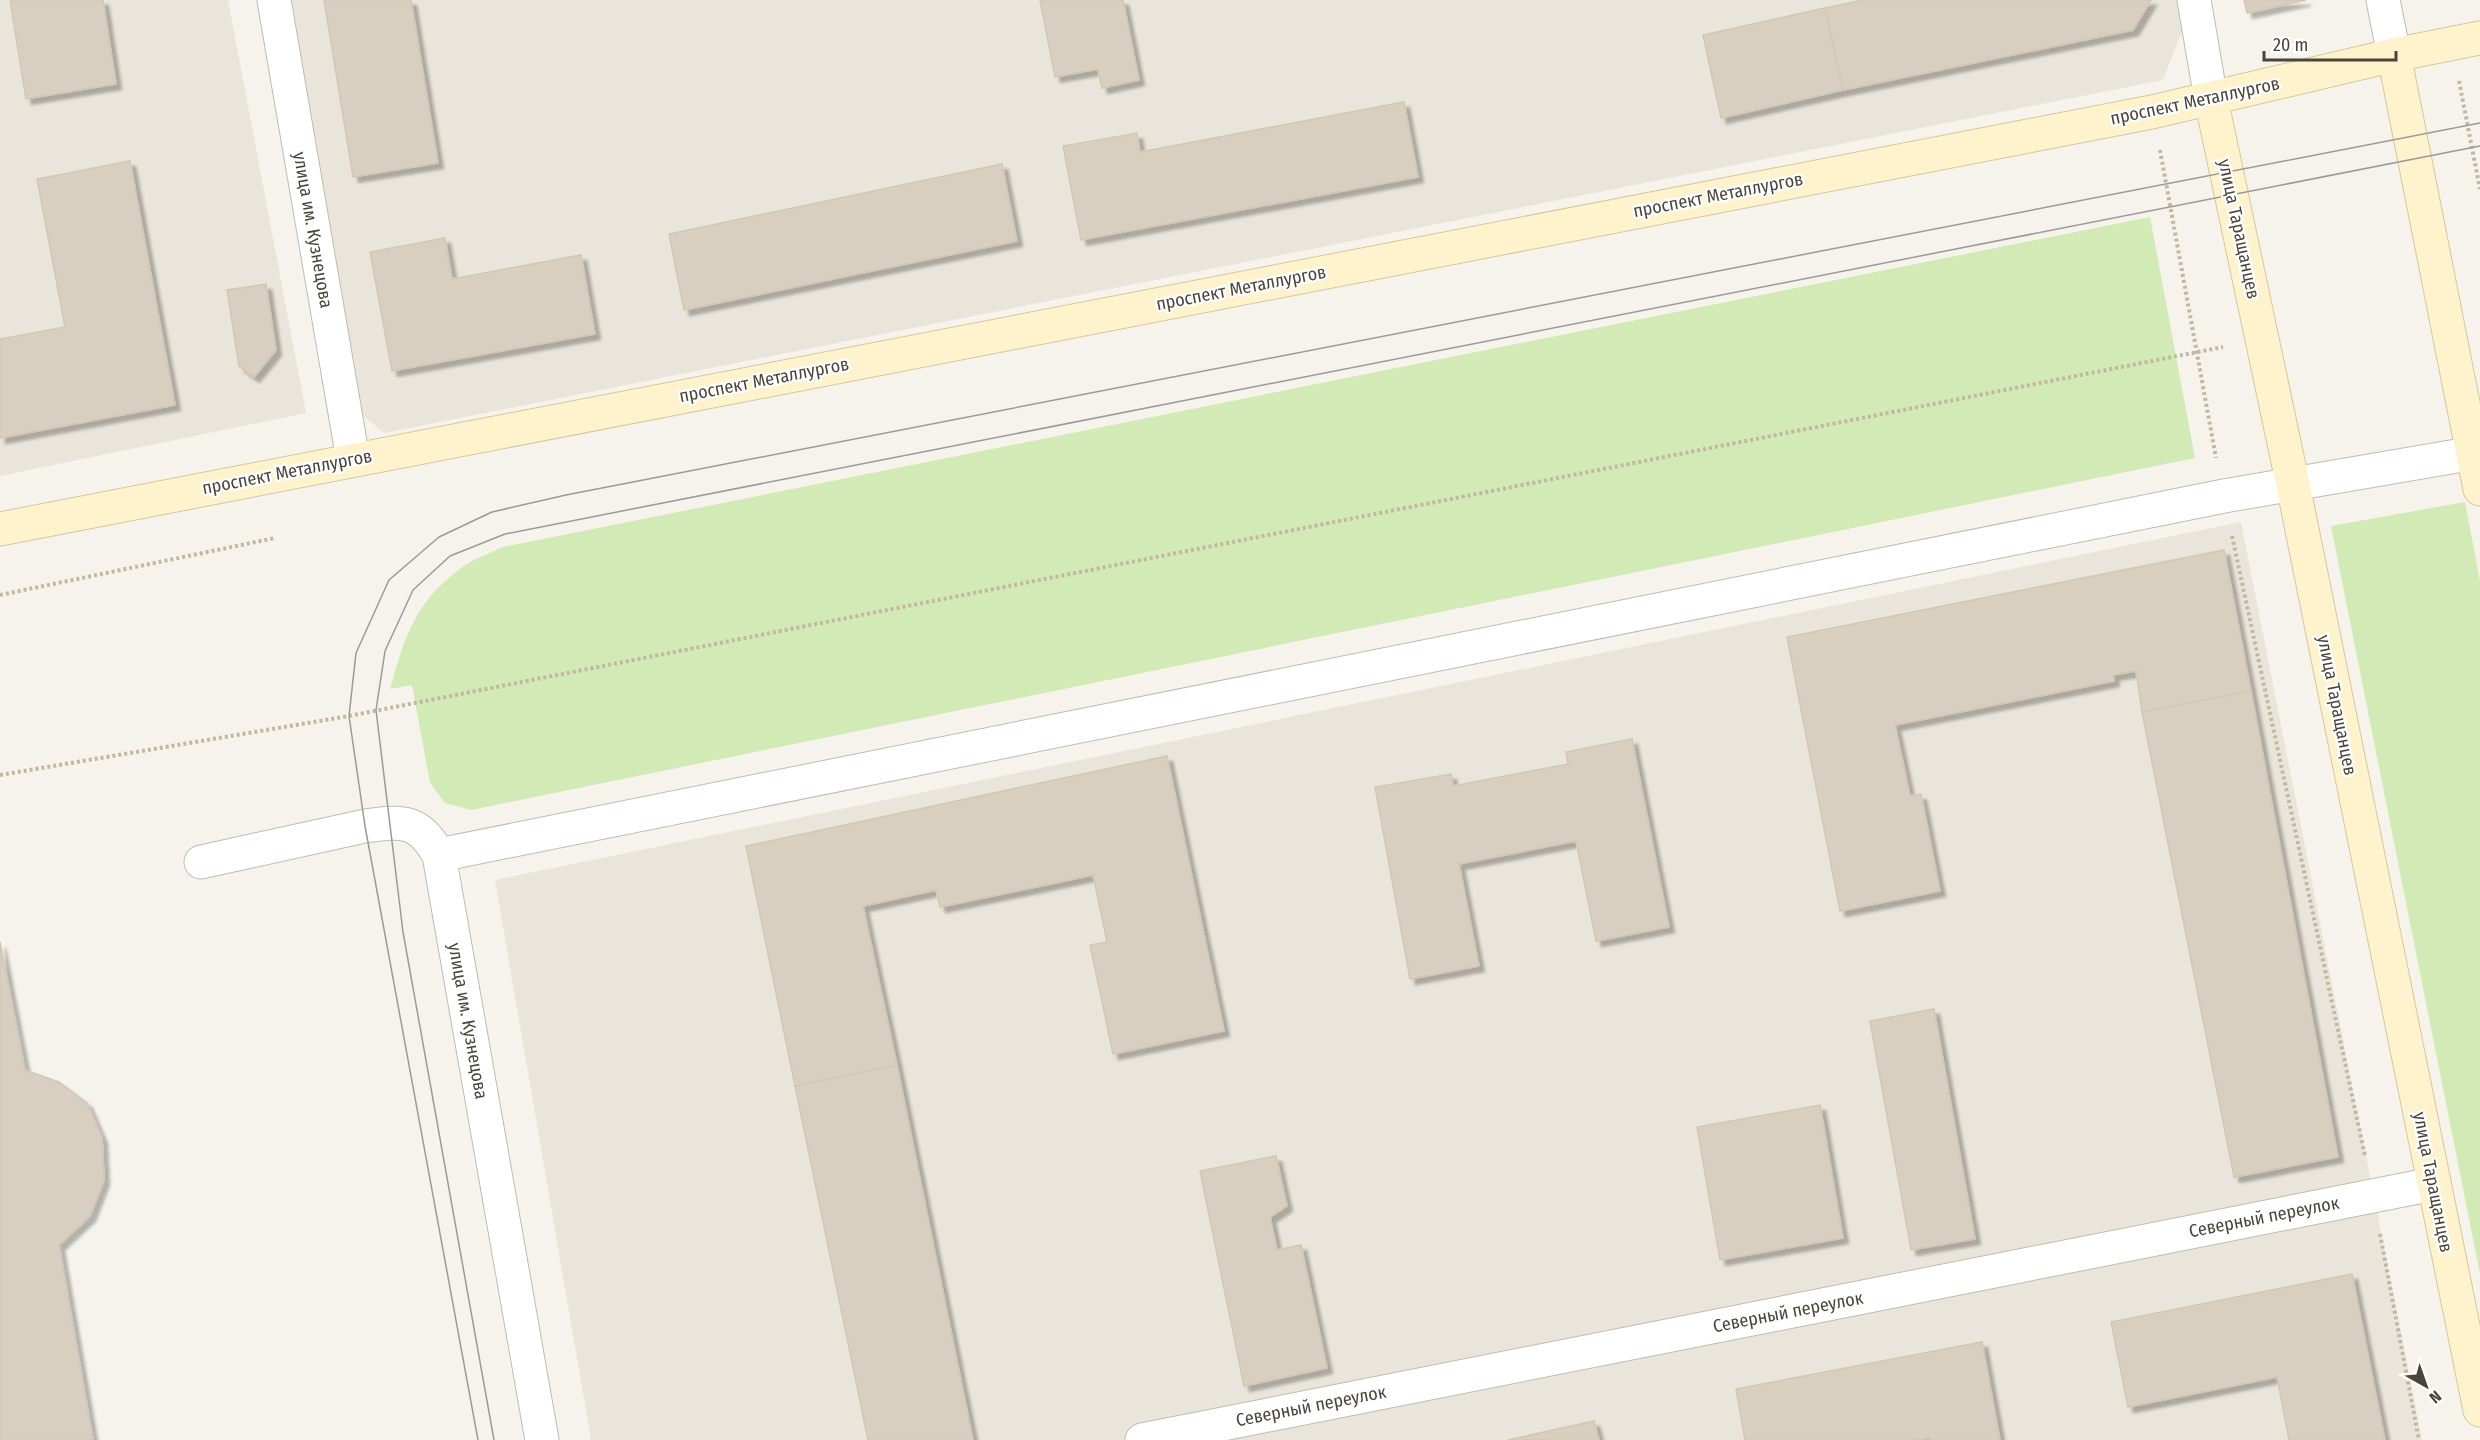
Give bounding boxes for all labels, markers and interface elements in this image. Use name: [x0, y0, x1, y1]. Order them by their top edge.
scale bar: [2264, 24, 2396, 62]
text: 20 m: [2273, 34, 2308, 56]
street label: проспект Металлургов: [2108, 72, 2282, 130]
street label: улица им. Кузнецова: [288, 150, 338, 310]
street label: улица Таращанцев: [2213, 157, 2265, 301]
street label: проспект Металлургов: [1631, 168, 1805, 222]
street label: проспект Металлургов: [1154, 261, 1328, 315]
street label: проспект Металлургов: [677, 353, 851, 407]
street label: проспект Металлургов: [200, 445, 374, 499]
street label: улица Таращанцев: [2313, 633, 2361, 777]
street label: улица им. Кузнецова: [443, 941, 493, 1101]
street label: улица Таращанцев: [2409, 1110, 2457, 1254]
street label: Северный переулок: [2187, 1192, 2341, 1242]
street label: Северный переулок: [1711, 1287, 1865, 1337]
north arrow: [2396, 1356, 2456, 1416]
street label: Северный переулок: [1234, 1381, 1388, 1431]
text: N: [2426, 1387, 2445, 1407]

